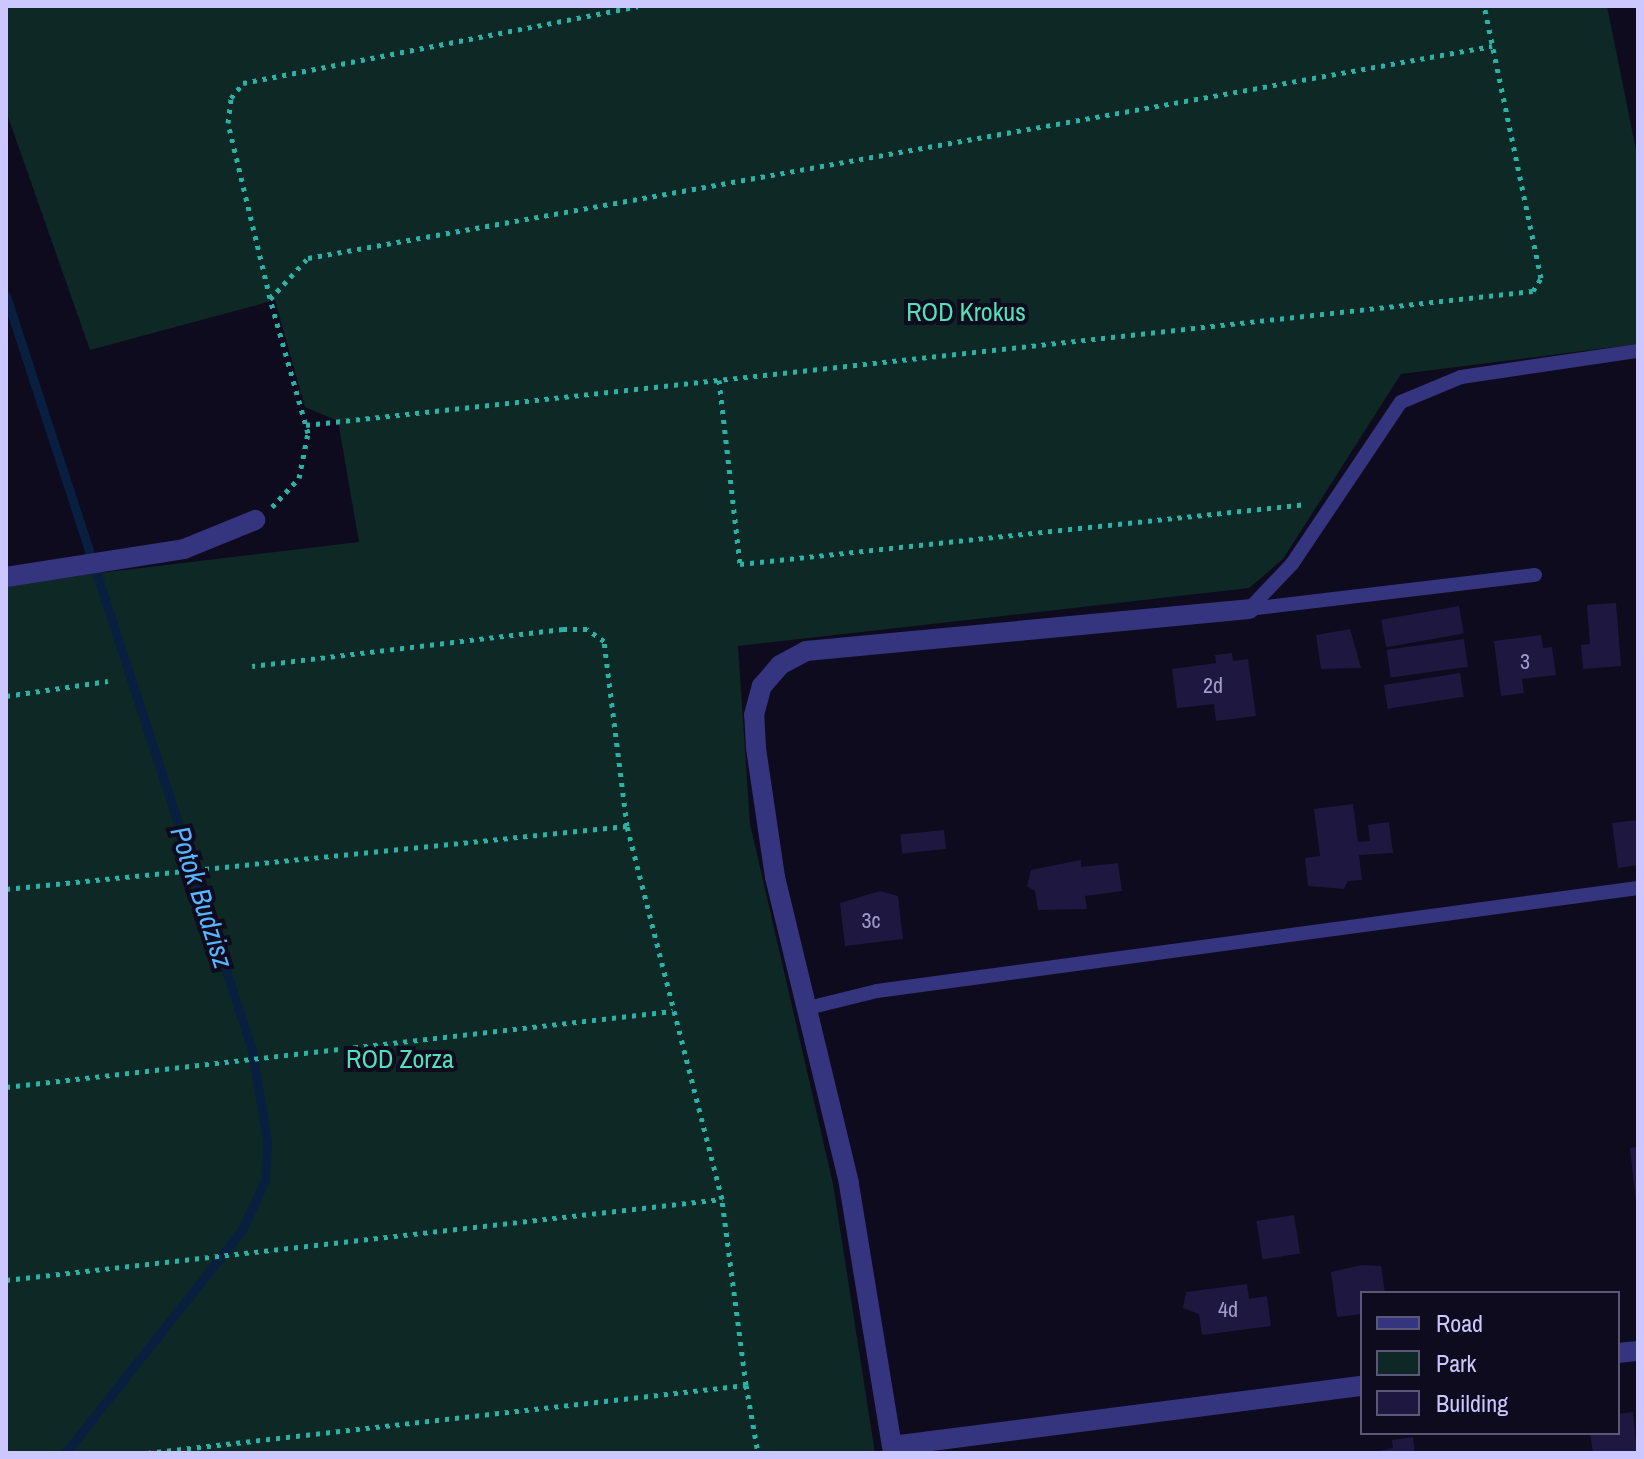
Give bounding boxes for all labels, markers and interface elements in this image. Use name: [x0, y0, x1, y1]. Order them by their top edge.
park label: ROD Krokus: [906, 296, 1026, 328]
house number: 3: [1520, 649, 1530, 675]
house number: 2d: [1203, 673, 1223, 699]
water label: Potok Budzisz: [163, 822, 241, 972]
house number: 3c: [861, 908, 881, 934]
park label: ROD Zorza: [346, 1043, 454, 1075]
legend: [1360, 1291, 1620, 1435]
house number: 4d: [1218, 1297, 1238, 1323]
text: Road: [1436, 1307, 1483, 1339]
text: Park: [1436, 1347, 1476, 1379]
text: Building: [1436, 1387, 1508, 1419]

